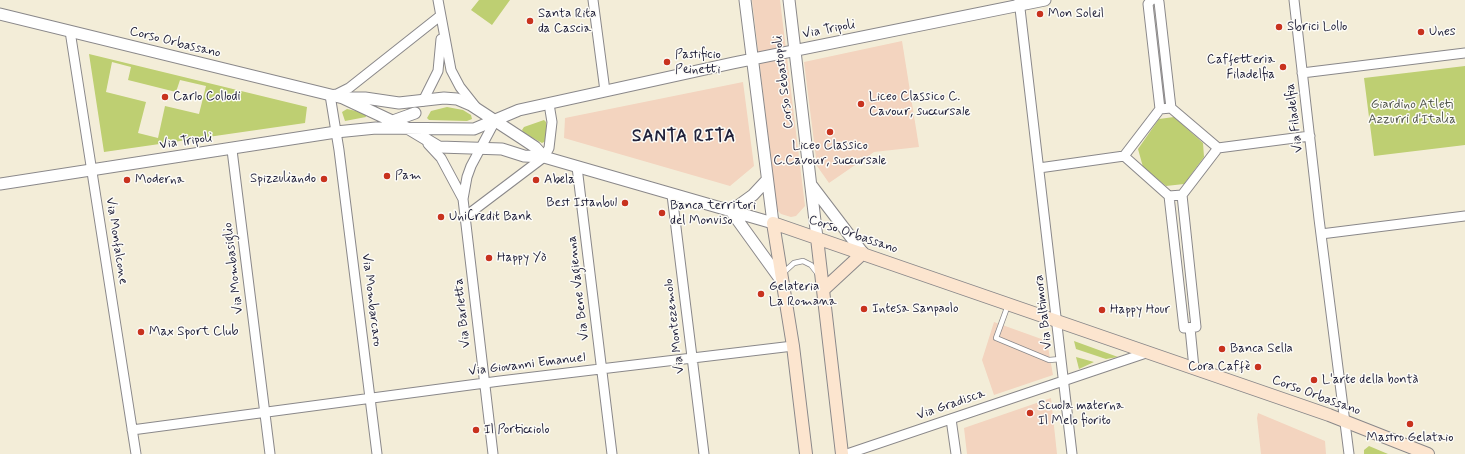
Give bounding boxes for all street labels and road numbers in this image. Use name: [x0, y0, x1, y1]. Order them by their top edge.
street label: Via Tripoli: [801, 17, 857, 43]
street label: Corso Orbassano: [128, 24, 222, 62]
street label: Corso Sebastopoli: [771, 34, 797, 130]
street label: Via Filadelfia: [1283, 82, 1307, 154]
street label: Via Tripoli: [158, 131, 214, 153]
street label: Via Monfalcone: [101, 196, 131, 286]
street label: Corso Orbassano: [806, 212, 900, 258]
street label: Via Mombasiglio: [221, 221, 247, 315]
street label: Via Bene Vagienna: [565, 235, 593, 341]
street label: Via Mombarcaro: [358, 253, 384, 347]
street label: Via Baltimora: [1032, 274, 1056, 350]
street label: Via Barletta: [452, 277, 474, 349]
street label: Via Montezemolo: [661, 278, 689, 374]
street label: Via Giovanni Emanuel: [468, 350, 586, 380]
street label: Corso Orbassano: [1269, 373, 1363, 419]
street label: Via Gradisca: [915, 386, 987, 424]

